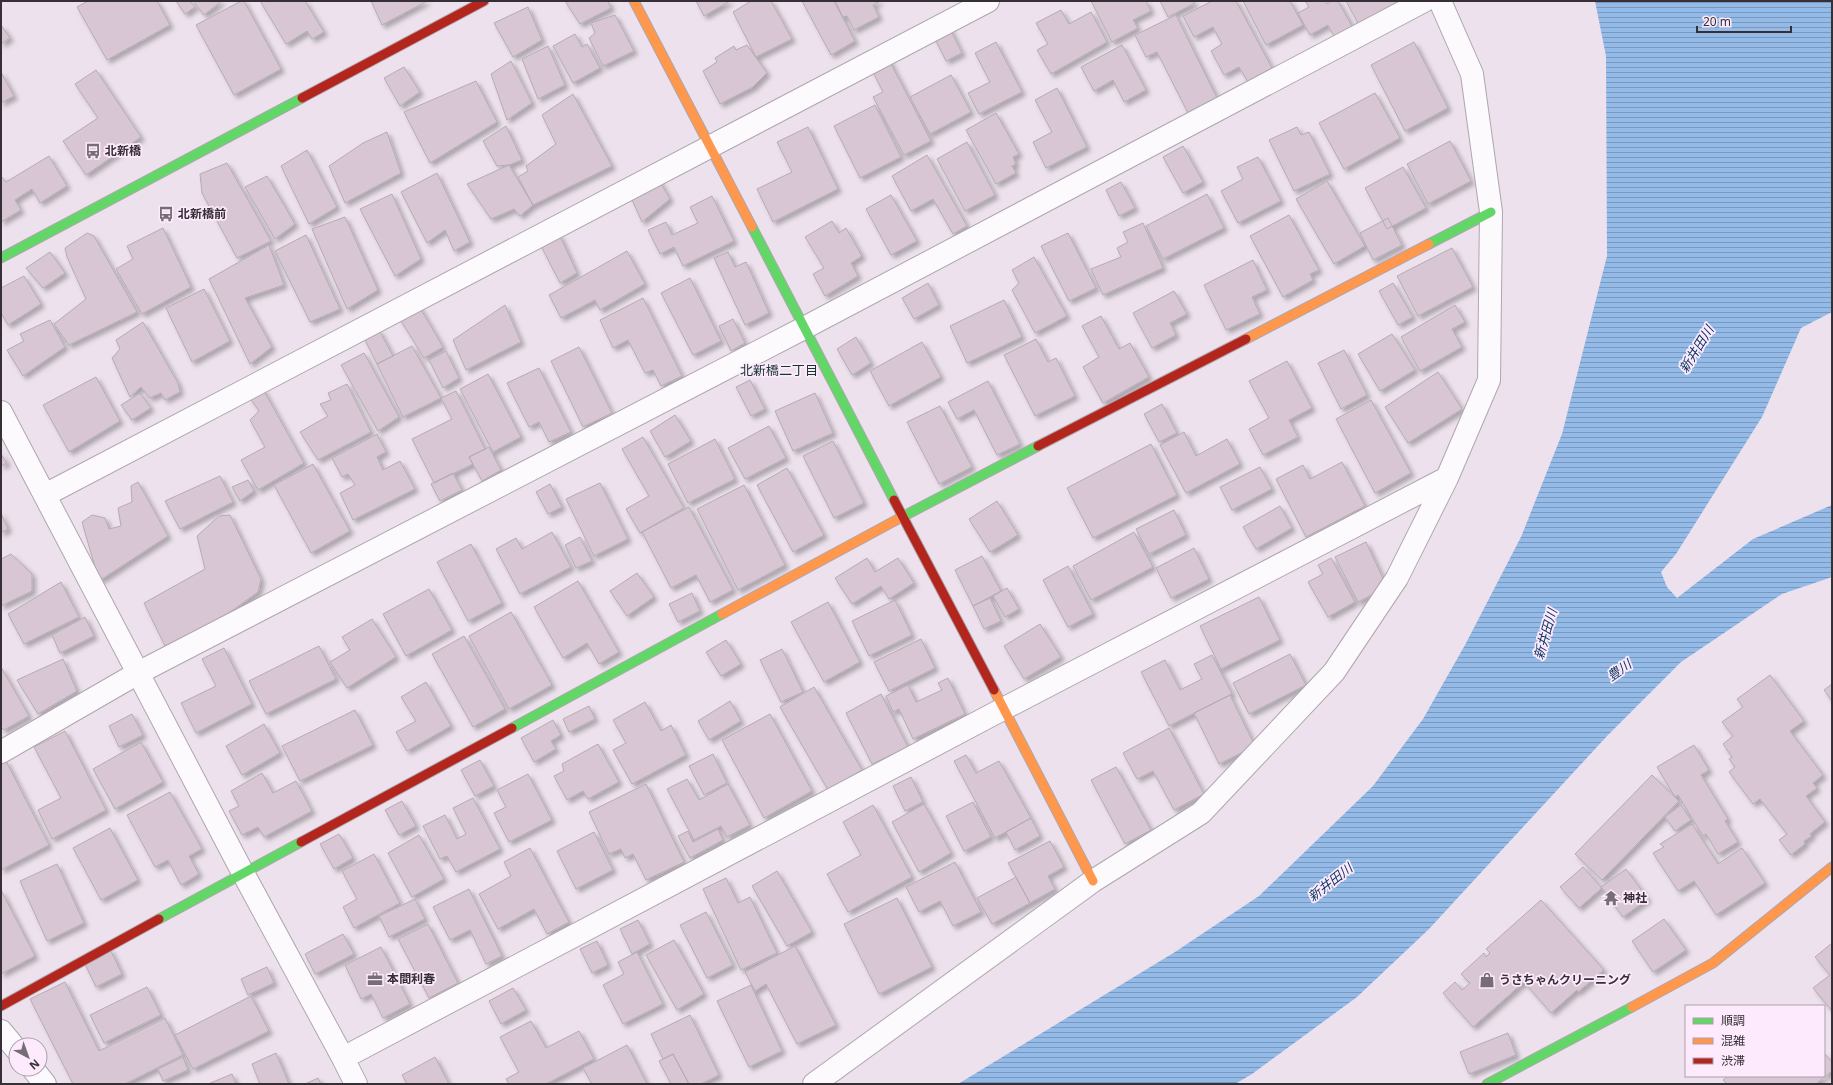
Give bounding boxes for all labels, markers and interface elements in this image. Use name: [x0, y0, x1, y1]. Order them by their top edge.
scale bar: [1697, 8, 1791, 34]
text: 20 m: [1703, 13, 1731, 30]
bus stop icon: 北新橋: [84, 142, 102, 160]
place label: 北新橋: [105, 142, 142, 159]
bus stop icon: 北新橋前: [157, 205, 175, 223]
place label: 北新橋前: [178, 205, 226, 222]
water label: 新井田川: [1675, 320, 1718, 376]
district label: 北新橋二丁目: [740, 361, 818, 379]
water label: 新井田川: [1529, 605, 1561, 661]
water label: 豊川: [1603, 654, 1636, 685]
water label: 新井田川: [1304, 858, 1358, 905]
temple icon: 神社: [1602, 889, 1620, 907]
place label: 神社: [1623, 889, 1647, 906]
office icon: 本間利春: [366, 970, 384, 988]
place label: 本間利春: [387, 970, 436, 987]
shop icon: うさちゃんクリーニング: [1478, 971, 1496, 989]
place label: うさちゃんクリーニング: [1499, 971, 1631, 988]
legend: [1685, 1005, 1825, 1077]
text: 順調: [1721, 1012, 1745, 1029]
text: 混雑: [1721, 1032, 1745, 1049]
north arrow: [8, 1037, 48, 1077]
text: 渋滞: [1721, 1052, 1745, 1069]
text: N: [27, 1056, 43, 1074]

